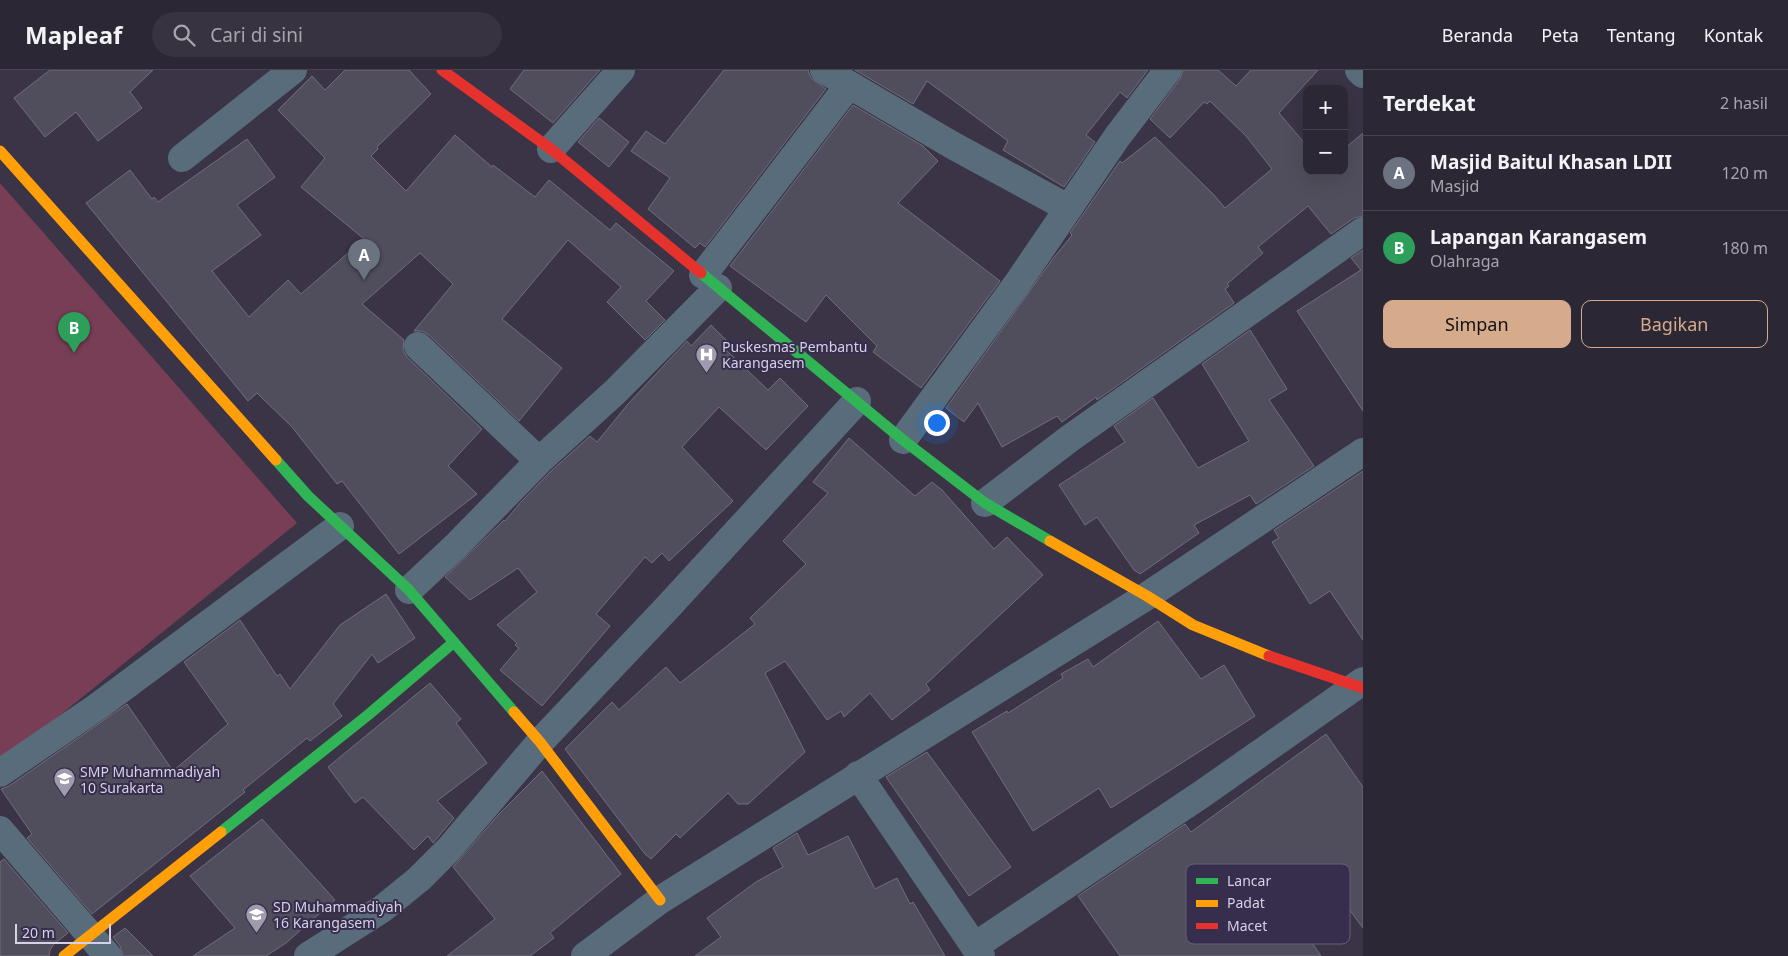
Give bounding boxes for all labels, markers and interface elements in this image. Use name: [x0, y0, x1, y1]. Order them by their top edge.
search box: [152, 12, 502, 57]
text: Mapleaf: [25, 18, 122, 51]
icon: search: [170, 21, 198, 49]
text: Cari di sini: [210, 22, 303, 48]
text: Beranda: [1442, 23, 1513, 47]
text: Peta: [1541, 23, 1579, 47]
text: Tentang: [1607, 23, 1676, 47]
text: Kontak: [1704, 23, 1763, 47]
map controls: [1303, 85, 1348, 175]
button: +: [1303, 85, 1348, 130]
text: Terdekat: [1383, 89, 1476, 117]
text: 2 hasil: [1720, 92, 1768, 114]
button: −: [1303, 130, 1348, 175]
text: Masjid Baitul Khasan LDII: [1430, 149, 1672, 175]
text: A: [1393, 162, 1405, 184]
text: 120 m: [1721, 162, 1768, 184]
text: Masjid: [1430, 175, 1479, 197]
text: Lapangan Karangasem: [1430, 224, 1647, 250]
text: B: [1394, 237, 1404, 259]
text: 180 m: [1721, 237, 1768, 259]
pin: A: [348, 239, 380, 280]
text: Olahraga: [1430, 250, 1500, 272]
button: Simpan: [1383, 300, 1571, 348]
button: Bagikan: [1581, 300, 1768, 348]
pin: B: [58, 312, 90, 353]
place label: Puskesmas Pembantu Karangasem: [722, 337, 867, 372]
hospital icon: Puskesmas Pembantu Karangasem: [694, 342, 718, 373]
your location: [924, 410, 950, 436]
place label: SMP Muhammadiyah 10 Surakarta: [80, 762, 220, 797]
school or university icon: SMP Muhammadiyah 10 Surakarta: [52, 767, 76, 798]
legend: [1186, 864, 1350, 944]
text: Lancar: [1227, 871, 1271, 890]
text: Padat: [1227, 893, 1265, 912]
place label: SD Muhammadiyah 16 Karangasem: [273, 897, 402, 932]
school or university icon: SD Muhammadiyah 16 Karangasem: [245, 902, 269, 933]
text: Macet: [1227, 916, 1267, 935]
scale bar: [15, 921, 111, 944]
text: 20 m: [22, 923, 55, 942]

